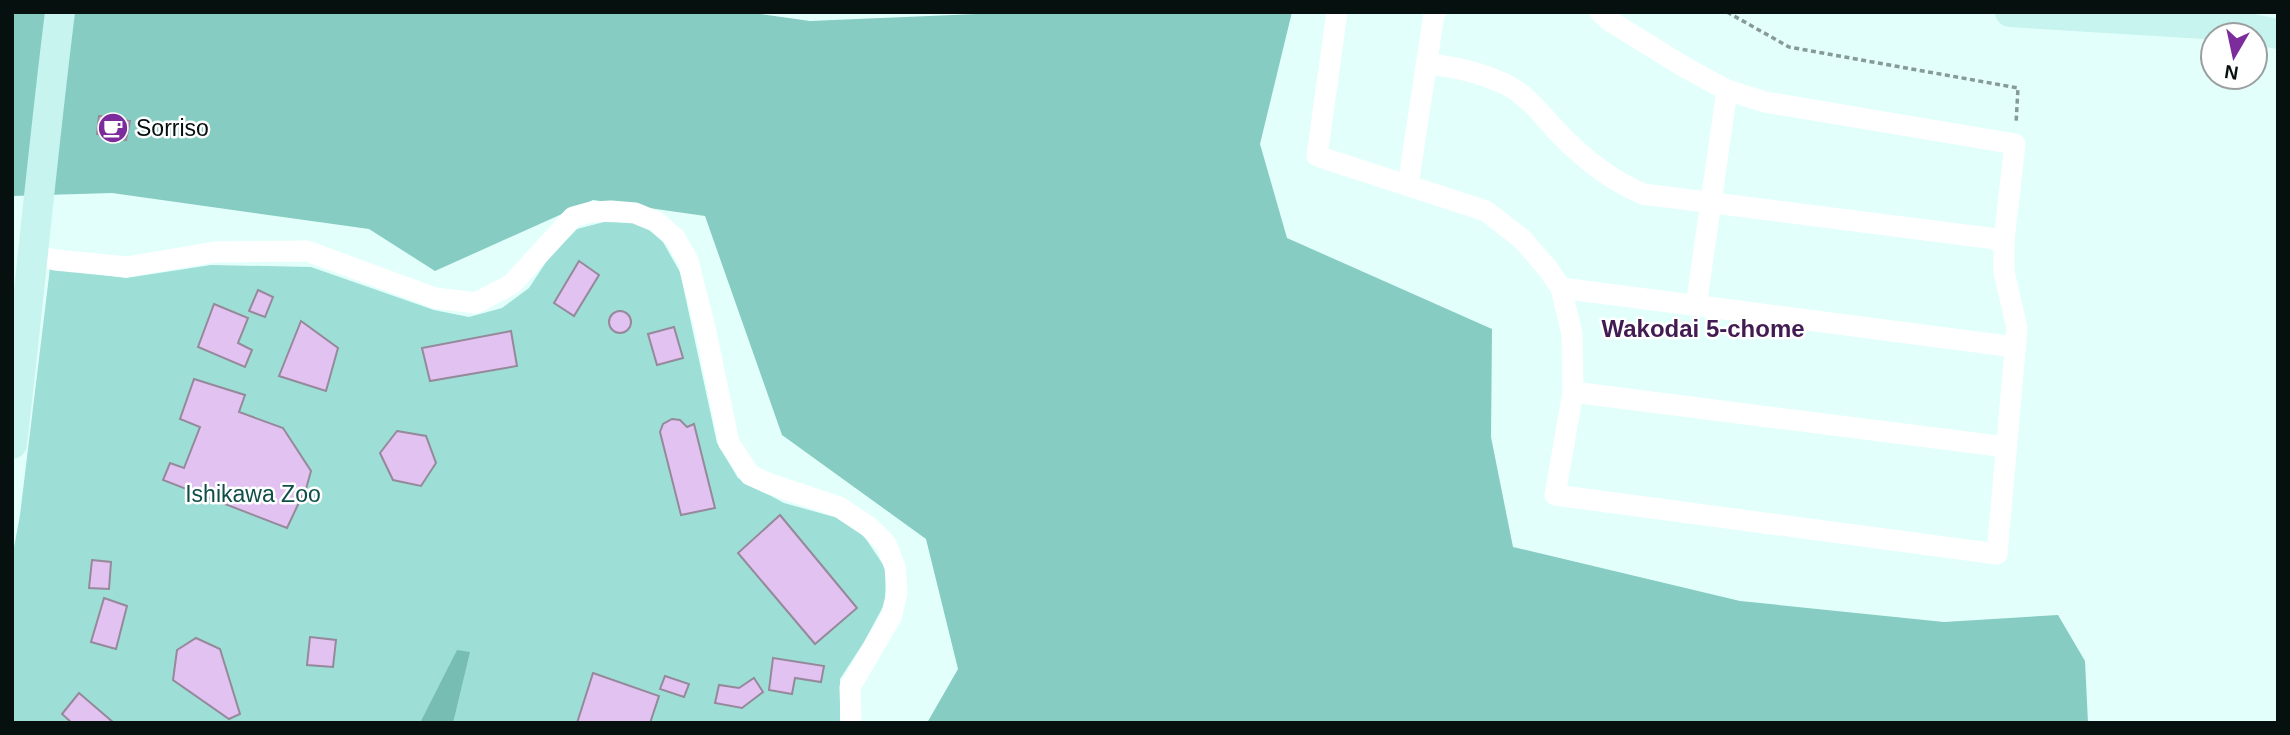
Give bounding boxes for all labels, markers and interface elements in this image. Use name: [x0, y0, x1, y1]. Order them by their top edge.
north arrow: [2199, 21, 2269, 91]
text: N: [2223, 61, 2240, 84]
cafe icon: Sorriso: [96, 111, 130, 145]
place label: Sorriso: [136, 115, 209, 141]
district label: Wakodai 5-chome: [1601, 315, 1805, 342]
park label: Ishikawa Zoo: [185, 481, 321, 507]

